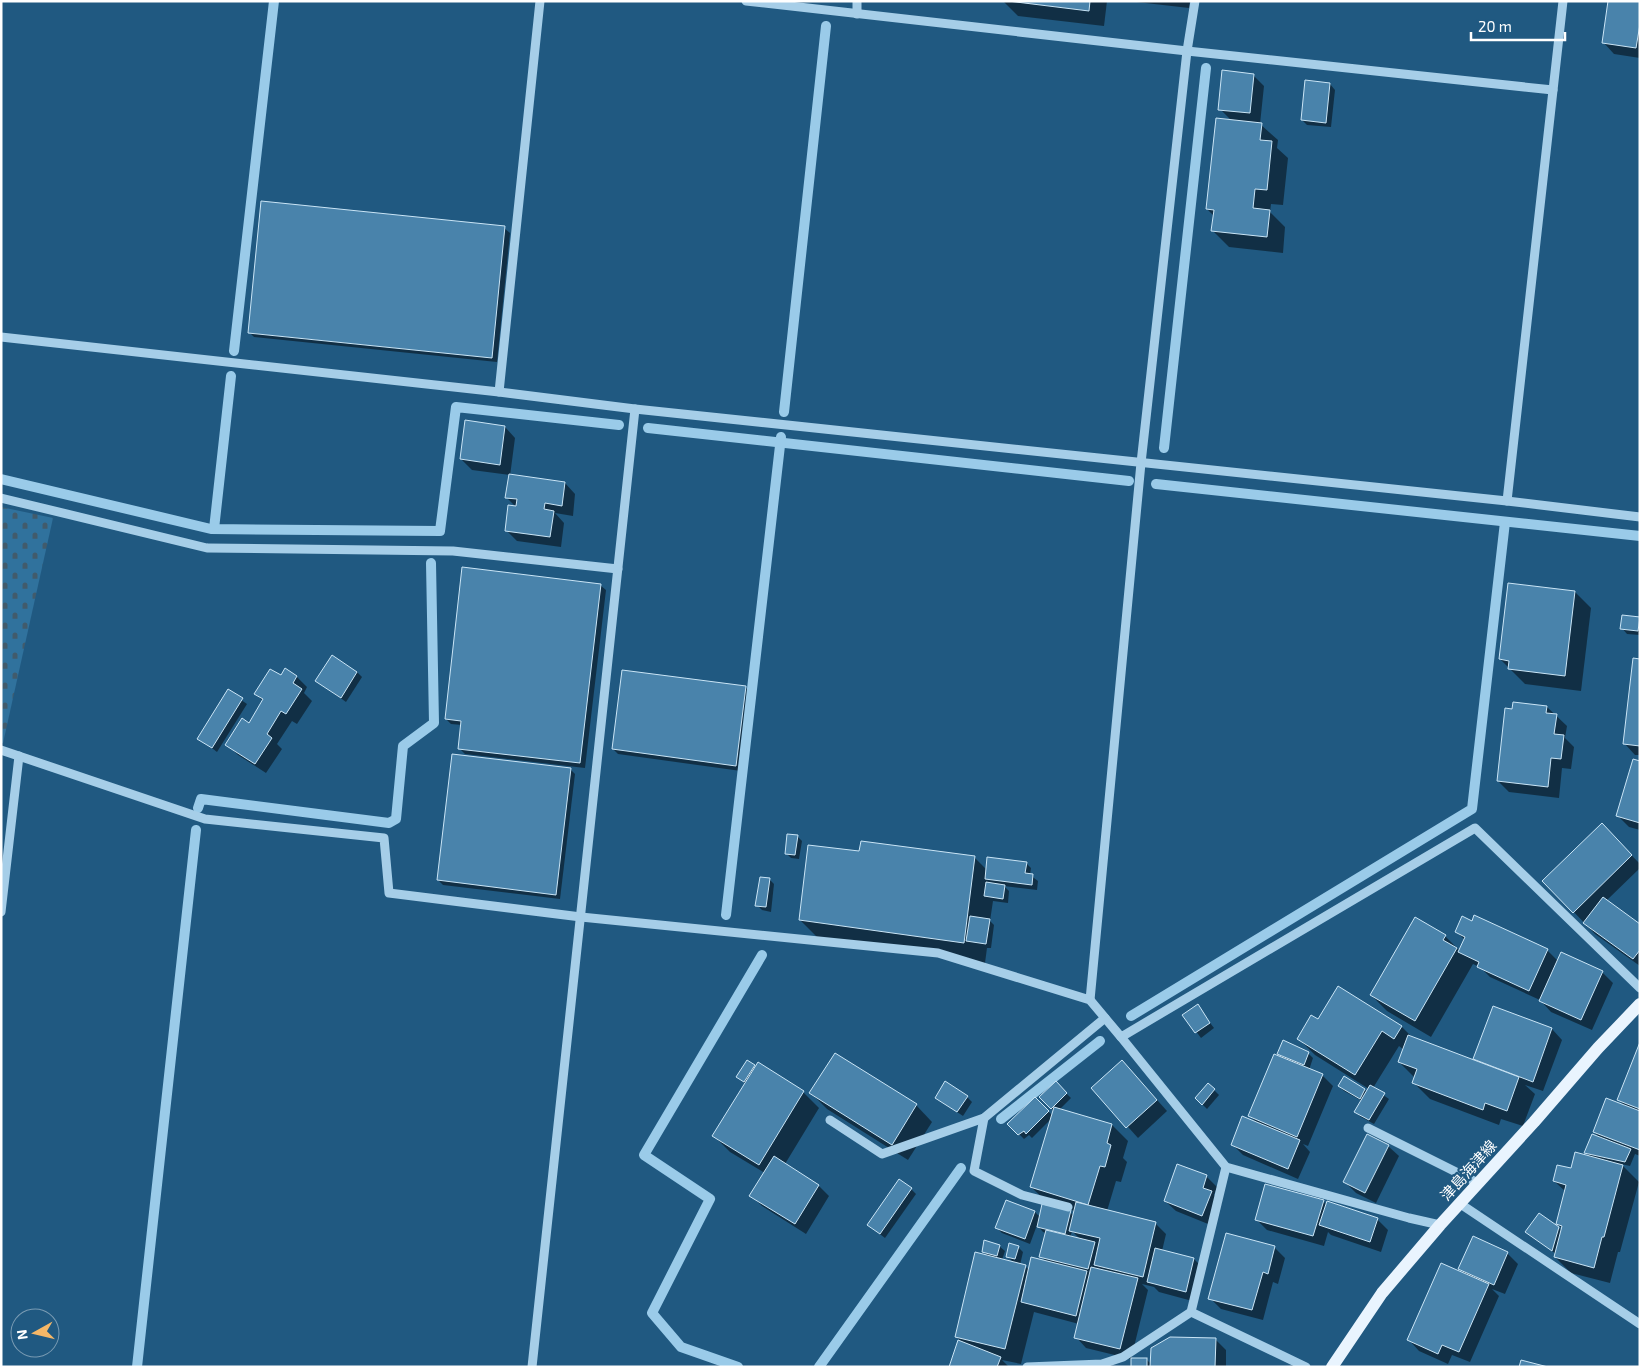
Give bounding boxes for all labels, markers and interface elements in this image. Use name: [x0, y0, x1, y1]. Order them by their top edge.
scale bar: [1471, 10, 1565, 42]
text: 20 m: [1478, 17, 1512, 35]
street label: 津島海津線: [1436, 1136, 1500, 1204]
north arrow: [10, 1308, 60, 1358]
text: N: [13, 1329, 31, 1341]

